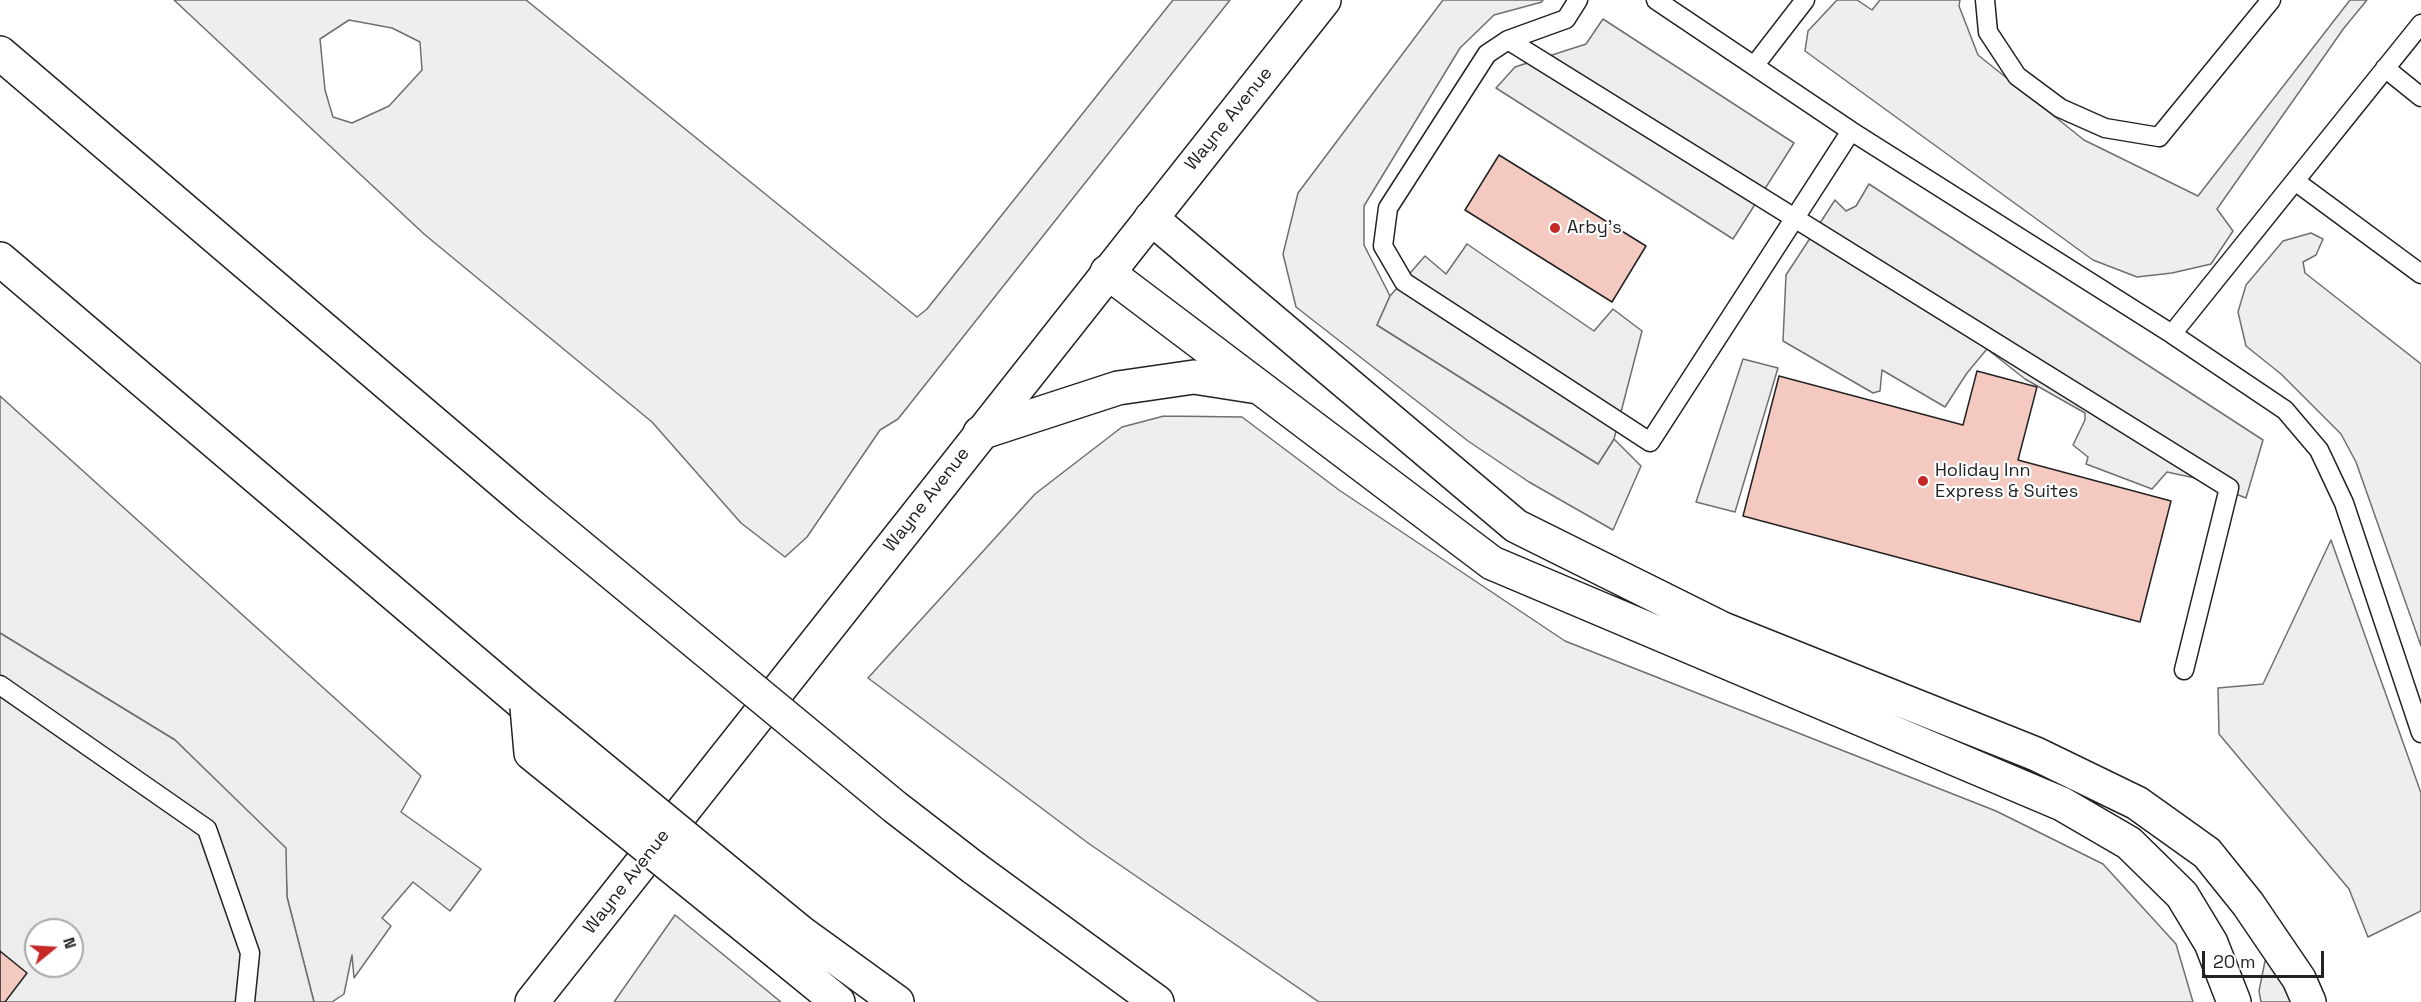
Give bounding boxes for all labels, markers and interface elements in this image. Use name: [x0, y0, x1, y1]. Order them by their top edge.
street label: Wayne Avenue: [1181, 63, 1277, 175]
place label: Arby's: [1567, 217, 1622, 239]
marker: Arby's: [1548, 221, 1562, 235]
street label: Wayne Avenue: [880, 443, 974, 557]
place label: Holiday Inn Express & Suites: [1935, 460, 2078, 502]
marker: Holiday Inn Express & Suites: [1916, 474, 1930, 488]
street label: Wayne Avenue: [580, 825, 674, 939]
north arrow: [24, 918, 84, 978]
text: N: [58, 935, 81, 951]
scale bar: [2205, 939, 2326, 977]
text: 20 m: [2213, 950, 2256, 973]

